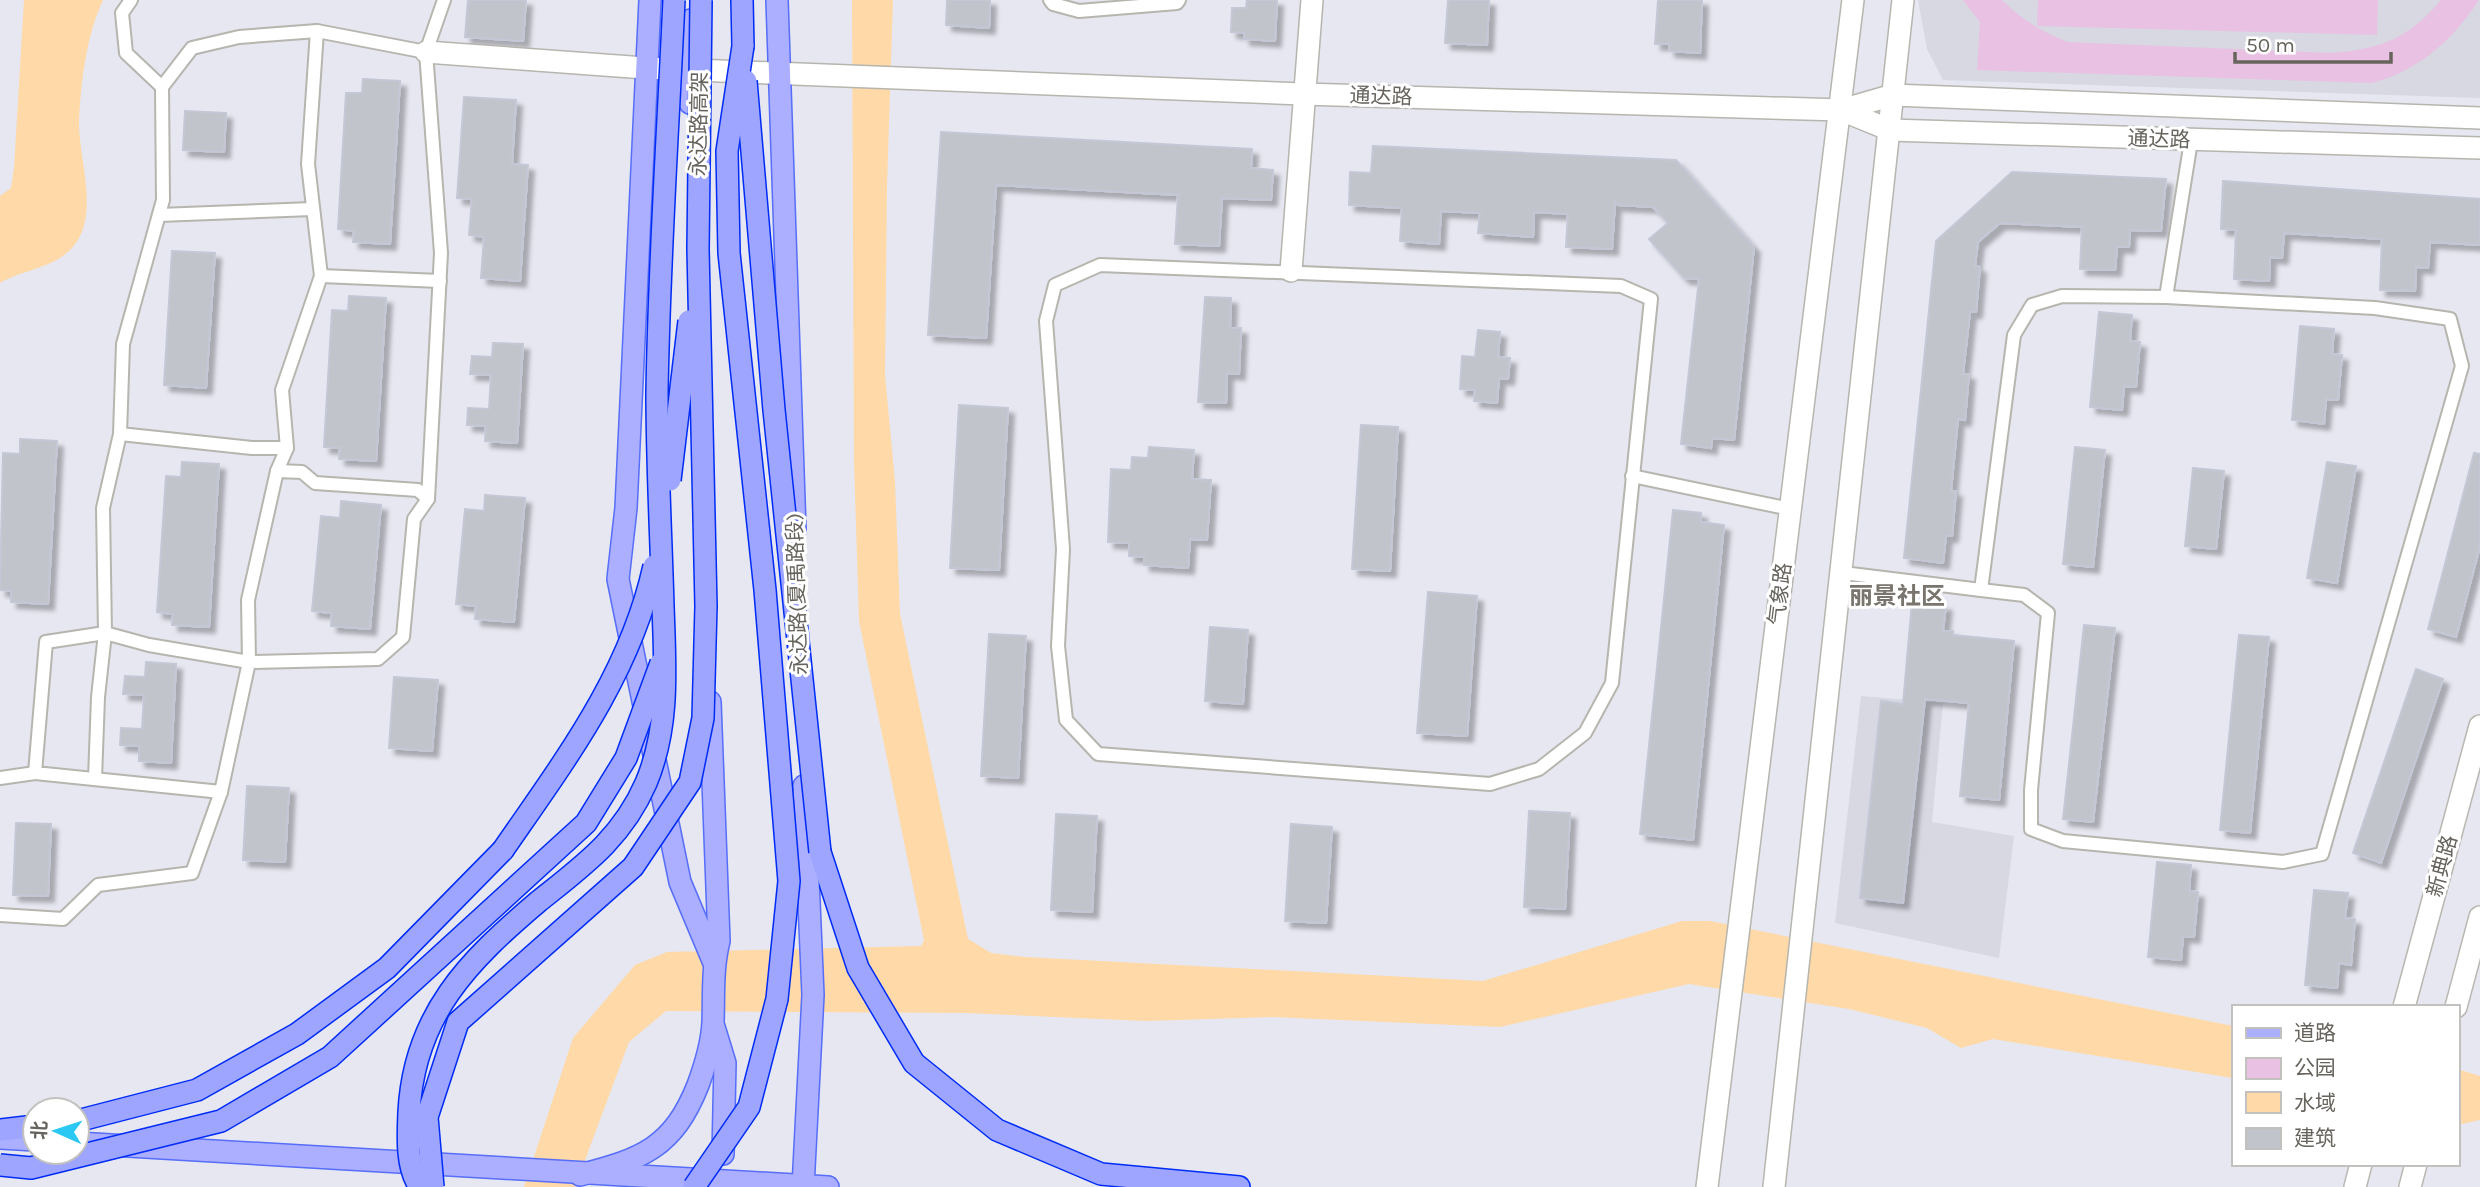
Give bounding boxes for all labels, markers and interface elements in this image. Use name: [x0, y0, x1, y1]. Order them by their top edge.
scale bar: [2235, 21, 2391, 65]
text: 50 m: [2246, 33, 2295, 57]
street label: 永达路高架: [686, 71, 712, 177]
street label: 通达路: [1349, 83, 1413, 109]
street label: 通达路: [2127, 126, 2191, 152]
street label: 永达路(夏禹路段): [782, 513, 812, 675]
street label: 气象路: [1764, 561, 1796, 627]
district label: 丽景社区: [1849, 582, 1945, 610]
street label: 新典路: [2422, 832, 2462, 900]
legend: [2232, 1005, 2459, 1166]
text: 道路: [2294, 1021, 2336, 1045]
text: 公园: [2294, 1056, 2336, 1080]
text: 水域: [2294, 1091, 2336, 1115]
north arrow: [21, 1096, 91, 1166]
text: 北: [29, 1120, 52, 1140]
text: 建筑: [2294, 1126, 2336, 1150]

